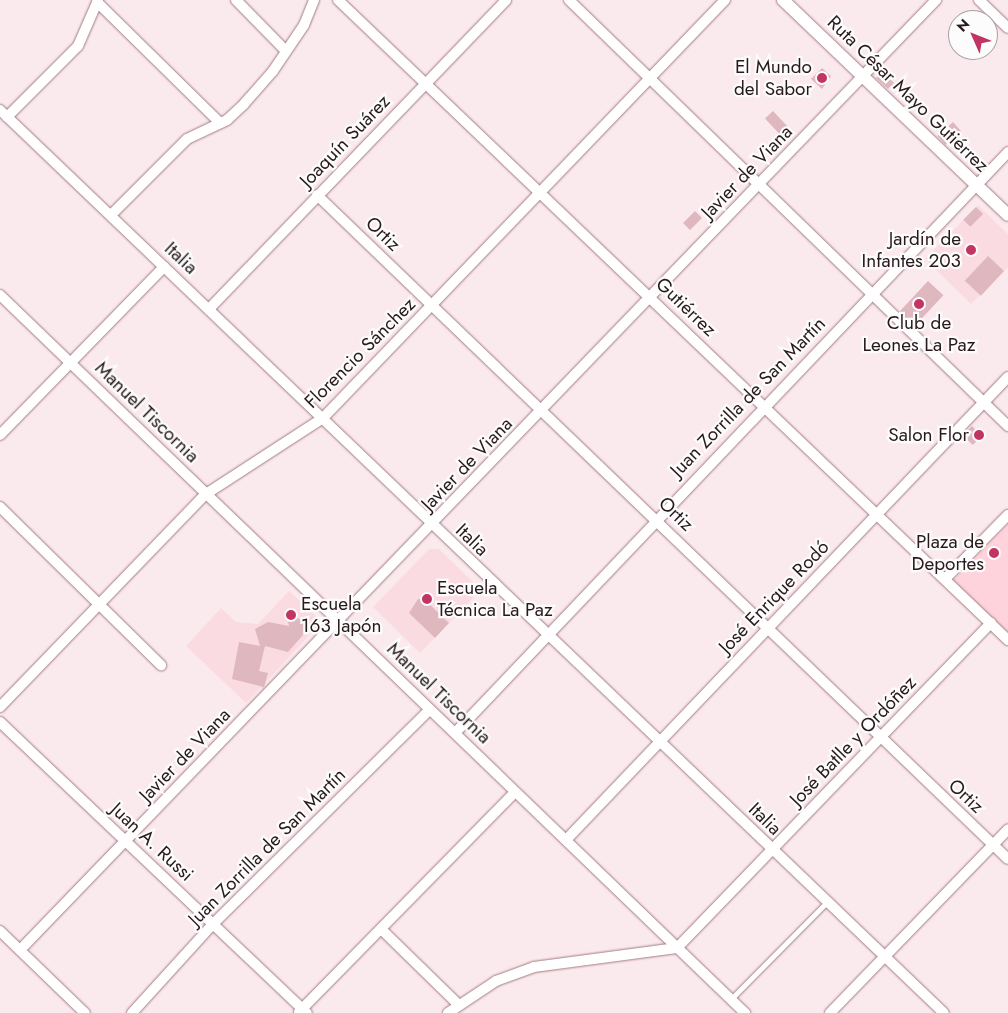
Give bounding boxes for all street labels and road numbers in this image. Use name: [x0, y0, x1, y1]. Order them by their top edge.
street label: Ruta César Mayo Gutiérrez: [823, 11, 993, 177]
street label: Joaquín Suárez: [295, 90, 395, 192]
street label: Javier de Viana: [697, 121, 797, 223]
street label: Ortiz: [361, 212, 405, 256]
street label: Italia: [160, 237, 202, 279]
street label: Gutiérrez: [651, 273, 721, 341]
street label: Florencio Sánchez: [300, 293, 420, 413]
street label: Juan Zorrilla de San Martín: [666, 312, 830, 482]
street label: Manuel Tiscornia: [90, 357, 204, 467]
street label: Javier de Viana: [417, 413, 517, 515]
street label: Ortiz: [654, 492, 698, 536]
street label: Italia: [451, 519, 493, 561]
street label: José Enrique Rodó: [714, 536, 834, 658]
street label: Manuel Tiscornia: [382, 638, 496, 748]
street label: José Batlle y Ordóñez: [785, 671, 921, 811]
street label: Javier de Viana: [135, 704, 235, 806]
street label: Juan Zorrilla de San Martín: [184, 764, 350, 930]
street label: Ortiz: [944, 774, 988, 818]
street label: Juan A. Russi: [106, 798, 198, 886]
street label: Italia: [744, 798, 786, 840]

